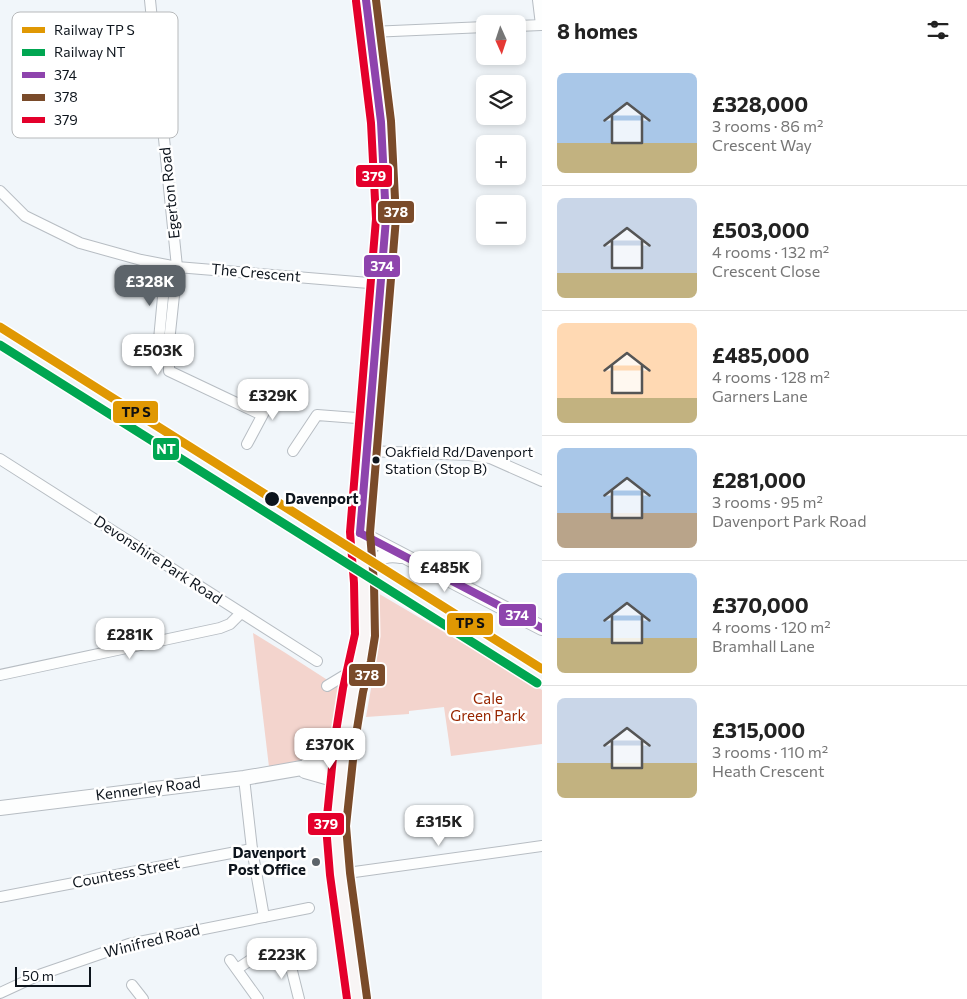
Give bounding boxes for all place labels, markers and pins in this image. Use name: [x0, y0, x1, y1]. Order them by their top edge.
pin: £328K: [115, 264, 185, 307]
pin: £503K: [123, 334, 193, 376]
pin: £329K: [238, 378, 308, 421]
place label: Oakfield Rd/Davenport Station (Stop B): [385, 443, 533, 477]
marker: Oakfield Rd/Davenport Station (Stop B): [371, 455, 381, 465]
place label: Davenport: [285, 489, 358, 507]
marker: Davenport: [263, 490, 281, 508]
pin: £485K: [410, 550, 480, 593]
pin: £281K: [95, 618, 165, 660]
pin: £370K: [295, 728, 365, 770]
pin: £315K: [404, 804, 474, 847]
place label: Davenport Post Office: [228, 843, 306, 878]
marker: Davenport Post Office: [310, 856, 322, 868]
pin: £223K: [247, 938, 317, 980]

